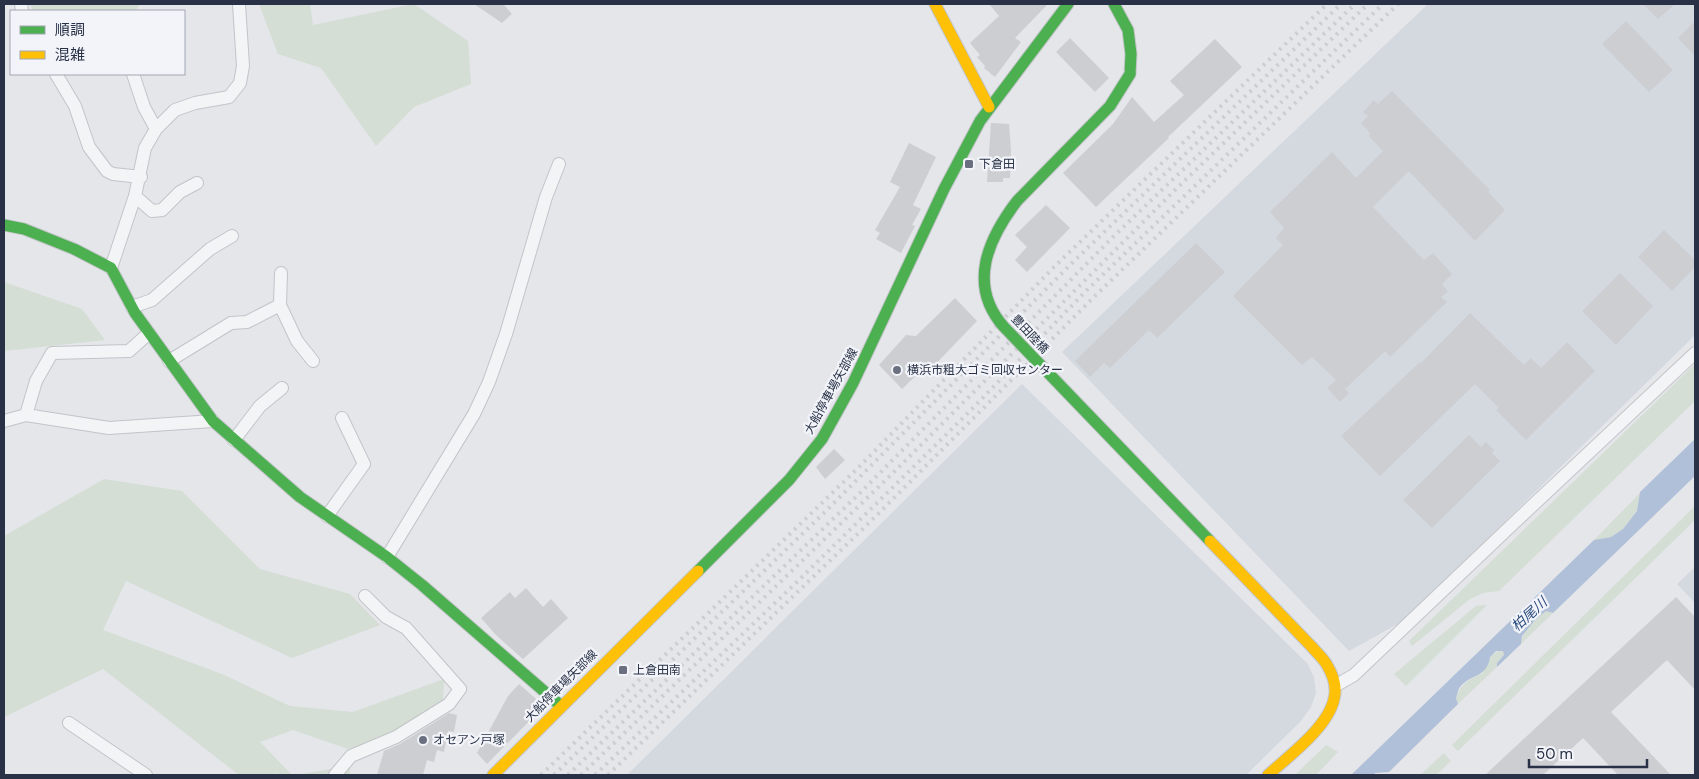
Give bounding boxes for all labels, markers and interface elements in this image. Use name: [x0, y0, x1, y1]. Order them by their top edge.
legend: [10, 10, 185, 75]
text: 順調: [55, 20, 85, 40]
text: 混雑: [55, 45, 85, 65]
place label: 下倉田: [979, 156, 1015, 172]
marker: 下倉田: [963, 158, 975, 170]
street label: 豊田陸橋: [1008, 311, 1052, 357]
street label: 大船停車場矢部線: [801, 345, 861, 437]
place label: 横浜市粗大ゴミ回収センター: [907, 362, 1063, 378]
marker: 横浜市粗大ゴミ回収センター: [891, 364, 903, 376]
water label: 柏尾川: [1507, 592, 1552, 635]
street label: 大船停車場矢部線: [521, 646, 601, 726]
place label: 上倉田南: [633, 662, 681, 678]
marker: 上倉田南: [617, 664, 629, 676]
place label: オセアン戸塚: [433, 732, 505, 748]
marker: オセアン戸塚: [417, 734, 429, 746]
scale bar: [1529, 736, 1646, 768]
text: 50 m: [1536, 744, 1573, 764]

